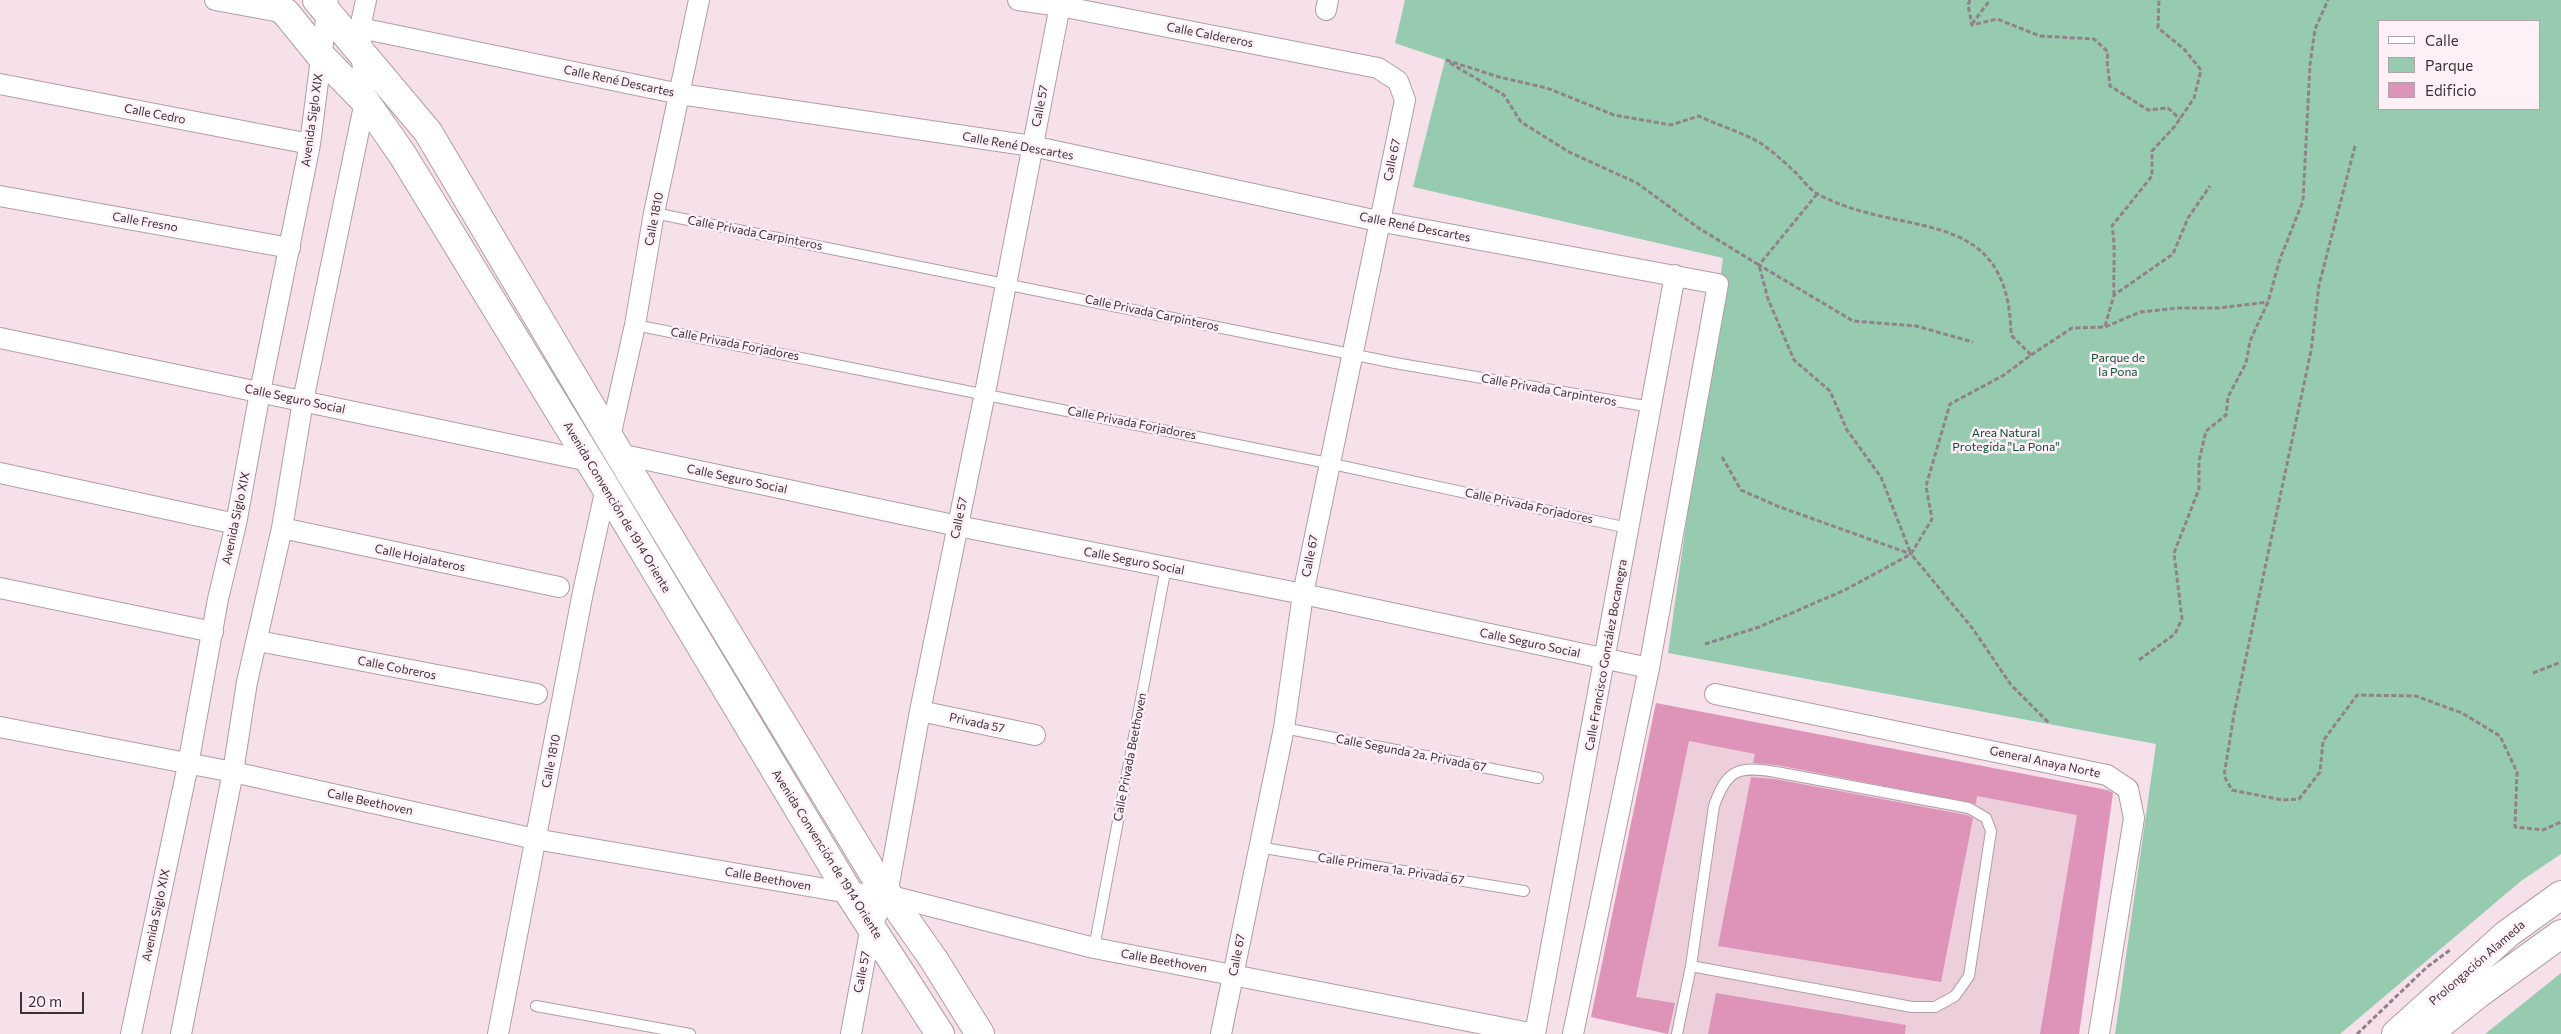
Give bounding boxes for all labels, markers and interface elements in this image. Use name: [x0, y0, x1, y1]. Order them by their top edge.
street label: Calle Caldereros: [1165, 20, 1255, 50]
legend: [2378, 20, 2541, 110]
text: Calle: [2425, 31, 2459, 49]
text: Parque: [2425, 56, 2473, 74]
street label: Calle René Descartes: [562, 62, 676, 100]
street label: Avenida Siglo XIX: [298, 72, 326, 168]
text: Edificio: [2425, 81, 2476, 99]
street label: Calle 57: [1029, 84, 1051, 128]
street label: Calle Cedro: [123, 101, 187, 127]
street label: Calle René Descartes: [961, 129, 1075, 163]
street label: Calle 67: [1381, 138, 1403, 182]
street label: Calle 1810: [642, 191, 666, 247]
street label: Calle Fresno: [111, 209, 179, 235]
street label: Calle René Descartes: [1358, 209, 1472, 245]
street label: Calle Privada Carpinteros: [686, 213, 824, 253]
street label: Calle Privada Carpinteros: [1083, 292, 1221, 334]
street label: Calle Privada Forjadores: [669, 324, 801, 364]
park label: Parque de la Pona: [2091, 351, 2145, 379]
street label: Calle Privada Carpinteros: [1480, 371, 1618, 409]
street label: Calle Seguro Social: [243, 381, 347, 417]
street label: Calle Privada Forjadores: [1066, 403, 1198, 443]
street label: Avenida Convención de 1914 Oriente: [560, 419, 674, 595]
park label: Area Natural Protegida "La Pona": [1952, 426, 2060, 454]
street label: Calle Seguro Social: [685, 461, 789, 497]
street label: Avenida Siglo XIX: [219, 470, 253, 566]
street label: Calle Privada Forjadores: [1464, 485, 1594, 527]
street label: Calle 57: [948, 496, 970, 540]
street label: Calle 67: [1299, 534, 1321, 578]
street label: Calle Hojalateros: [373, 541, 467, 575]
street label: Calle Seguro Social: [1082, 544, 1186, 578]
street label: Calle Francisco González Bocanegra: [1582, 558, 1630, 752]
street label: Calle Seguro Social: [1478, 625, 1582, 661]
street label: Calle Cobreros: [356, 653, 438, 683]
street label: Calle Privada Beethoven: [1110, 691, 1150, 823]
street label: Privada 57: [948, 710, 1006, 736]
street label: Calle Segunda 2a. Privada 67: [1335, 731, 1487, 775]
street label: Calle 1810: [539, 733, 563, 789]
street label: General Anaya Norte: [1988, 743, 2102, 781]
street label: Avenida Convención de 1914 Oriente: [769, 767, 885, 941]
street label: Calle Beethoven: [326, 786, 414, 818]
street label: Calle Primera 1a. Privada 67: [1317, 850, 1465, 888]
street label: Calle Beethoven: [724, 864, 812, 894]
street label: Avenida Siglo XIX: [139, 867, 173, 963]
street label: Prolongación Alameda: [2426, 918, 2528, 1008]
street label: Calle 67: [1226, 933, 1248, 977]
street label: Calle Beethoven: [1120, 946, 1208, 976]
street label: Calle 57: [851, 950, 873, 994]
scale bar: [22, 982, 86, 1014]
text: 20 m: [28, 992, 62, 1010]

